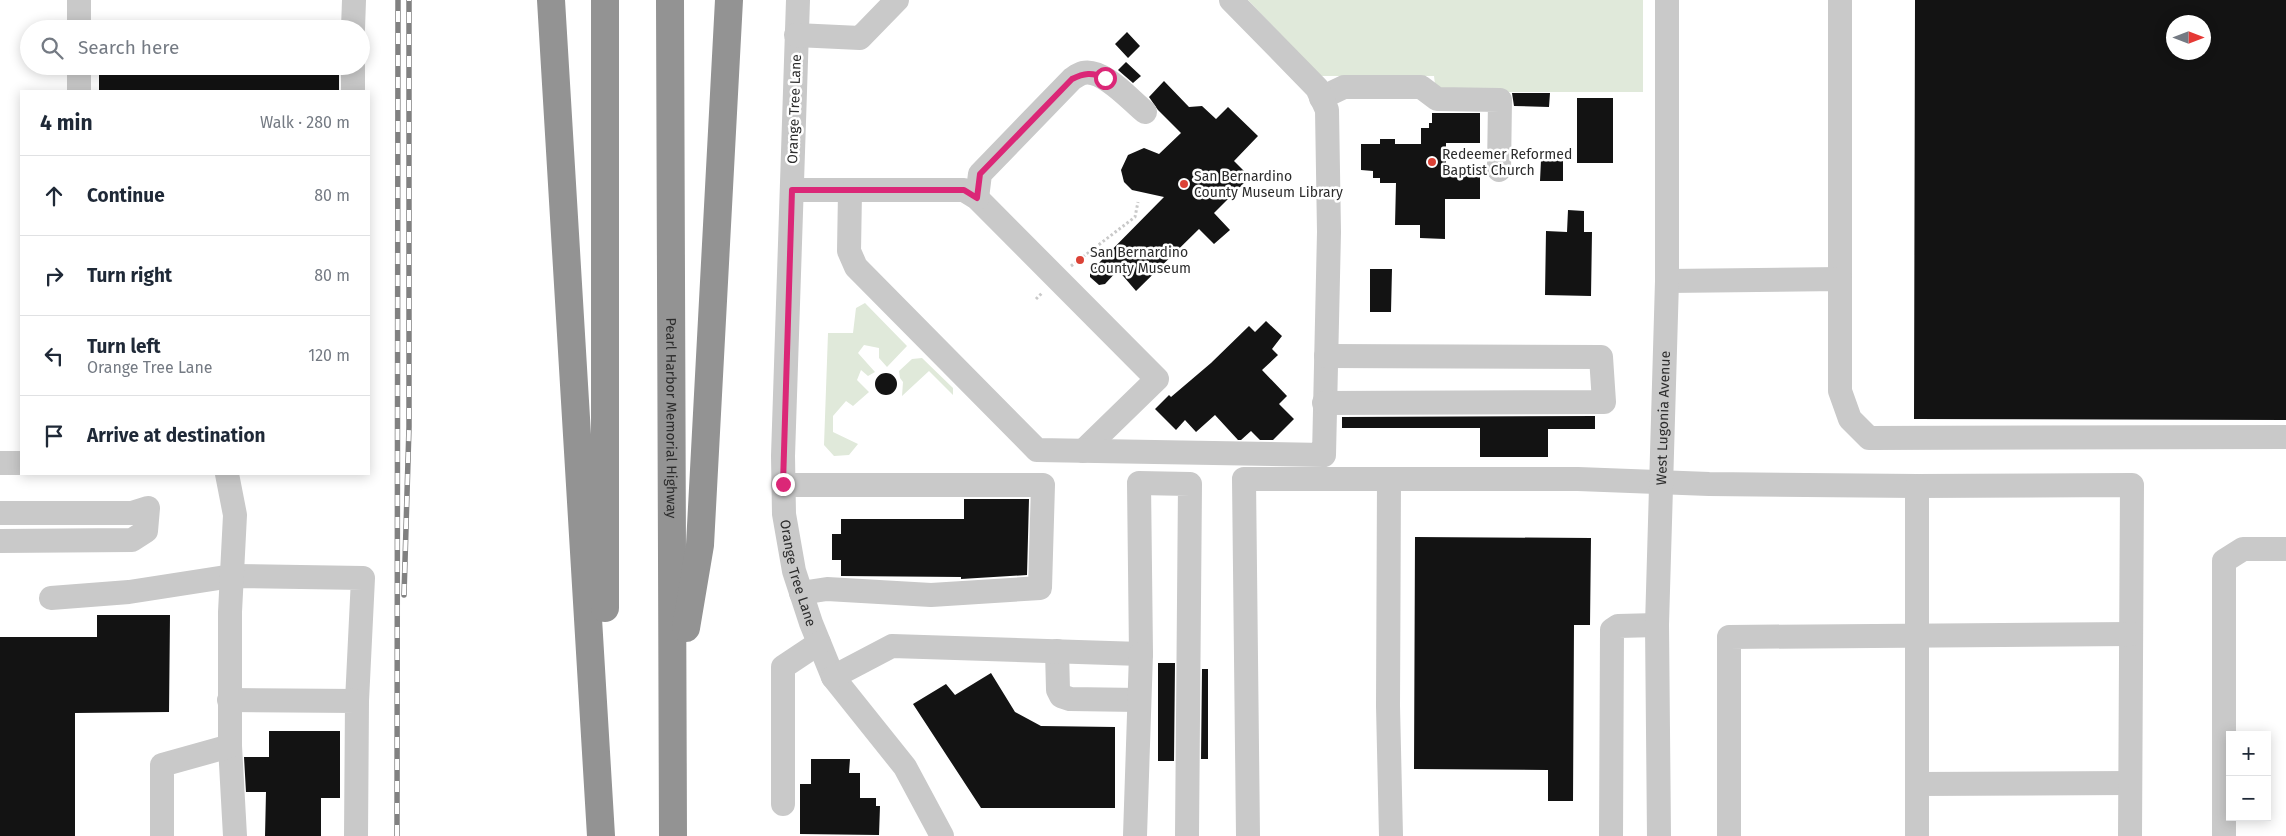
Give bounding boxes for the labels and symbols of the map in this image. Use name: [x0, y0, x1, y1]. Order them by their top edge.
north arrow: [2166, 15, 2211, 60]
street label: Orange Tree Lane: [784, 54, 805, 164]
route start: [1094, 67, 1117, 90]
place label: Redeemer Reformed Baptist Church: [1442, 146, 1572, 179]
marker: Redeemer Reformed Baptist Church: [1426, 156, 1438, 168]
place label: San Bernardino County Museum Library: [1194, 168, 1343, 201]
marker: San Bernardino County Museum Library: [1178, 178, 1190, 190]
place label: San Bernardino County Museum: [1090, 244, 1191, 277]
marker: San Bernardino County Museum: [1074, 254, 1086, 266]
street label: Pearl Harbor Memorial Highway: [662, 318, 680, 519]
street label: West Lugonia Avenue: [1653, 351, 1674, 486]
route end: [772, 473, 795, 496]
street label: Orange Tree Lane: [776, 518, 820, 629]

